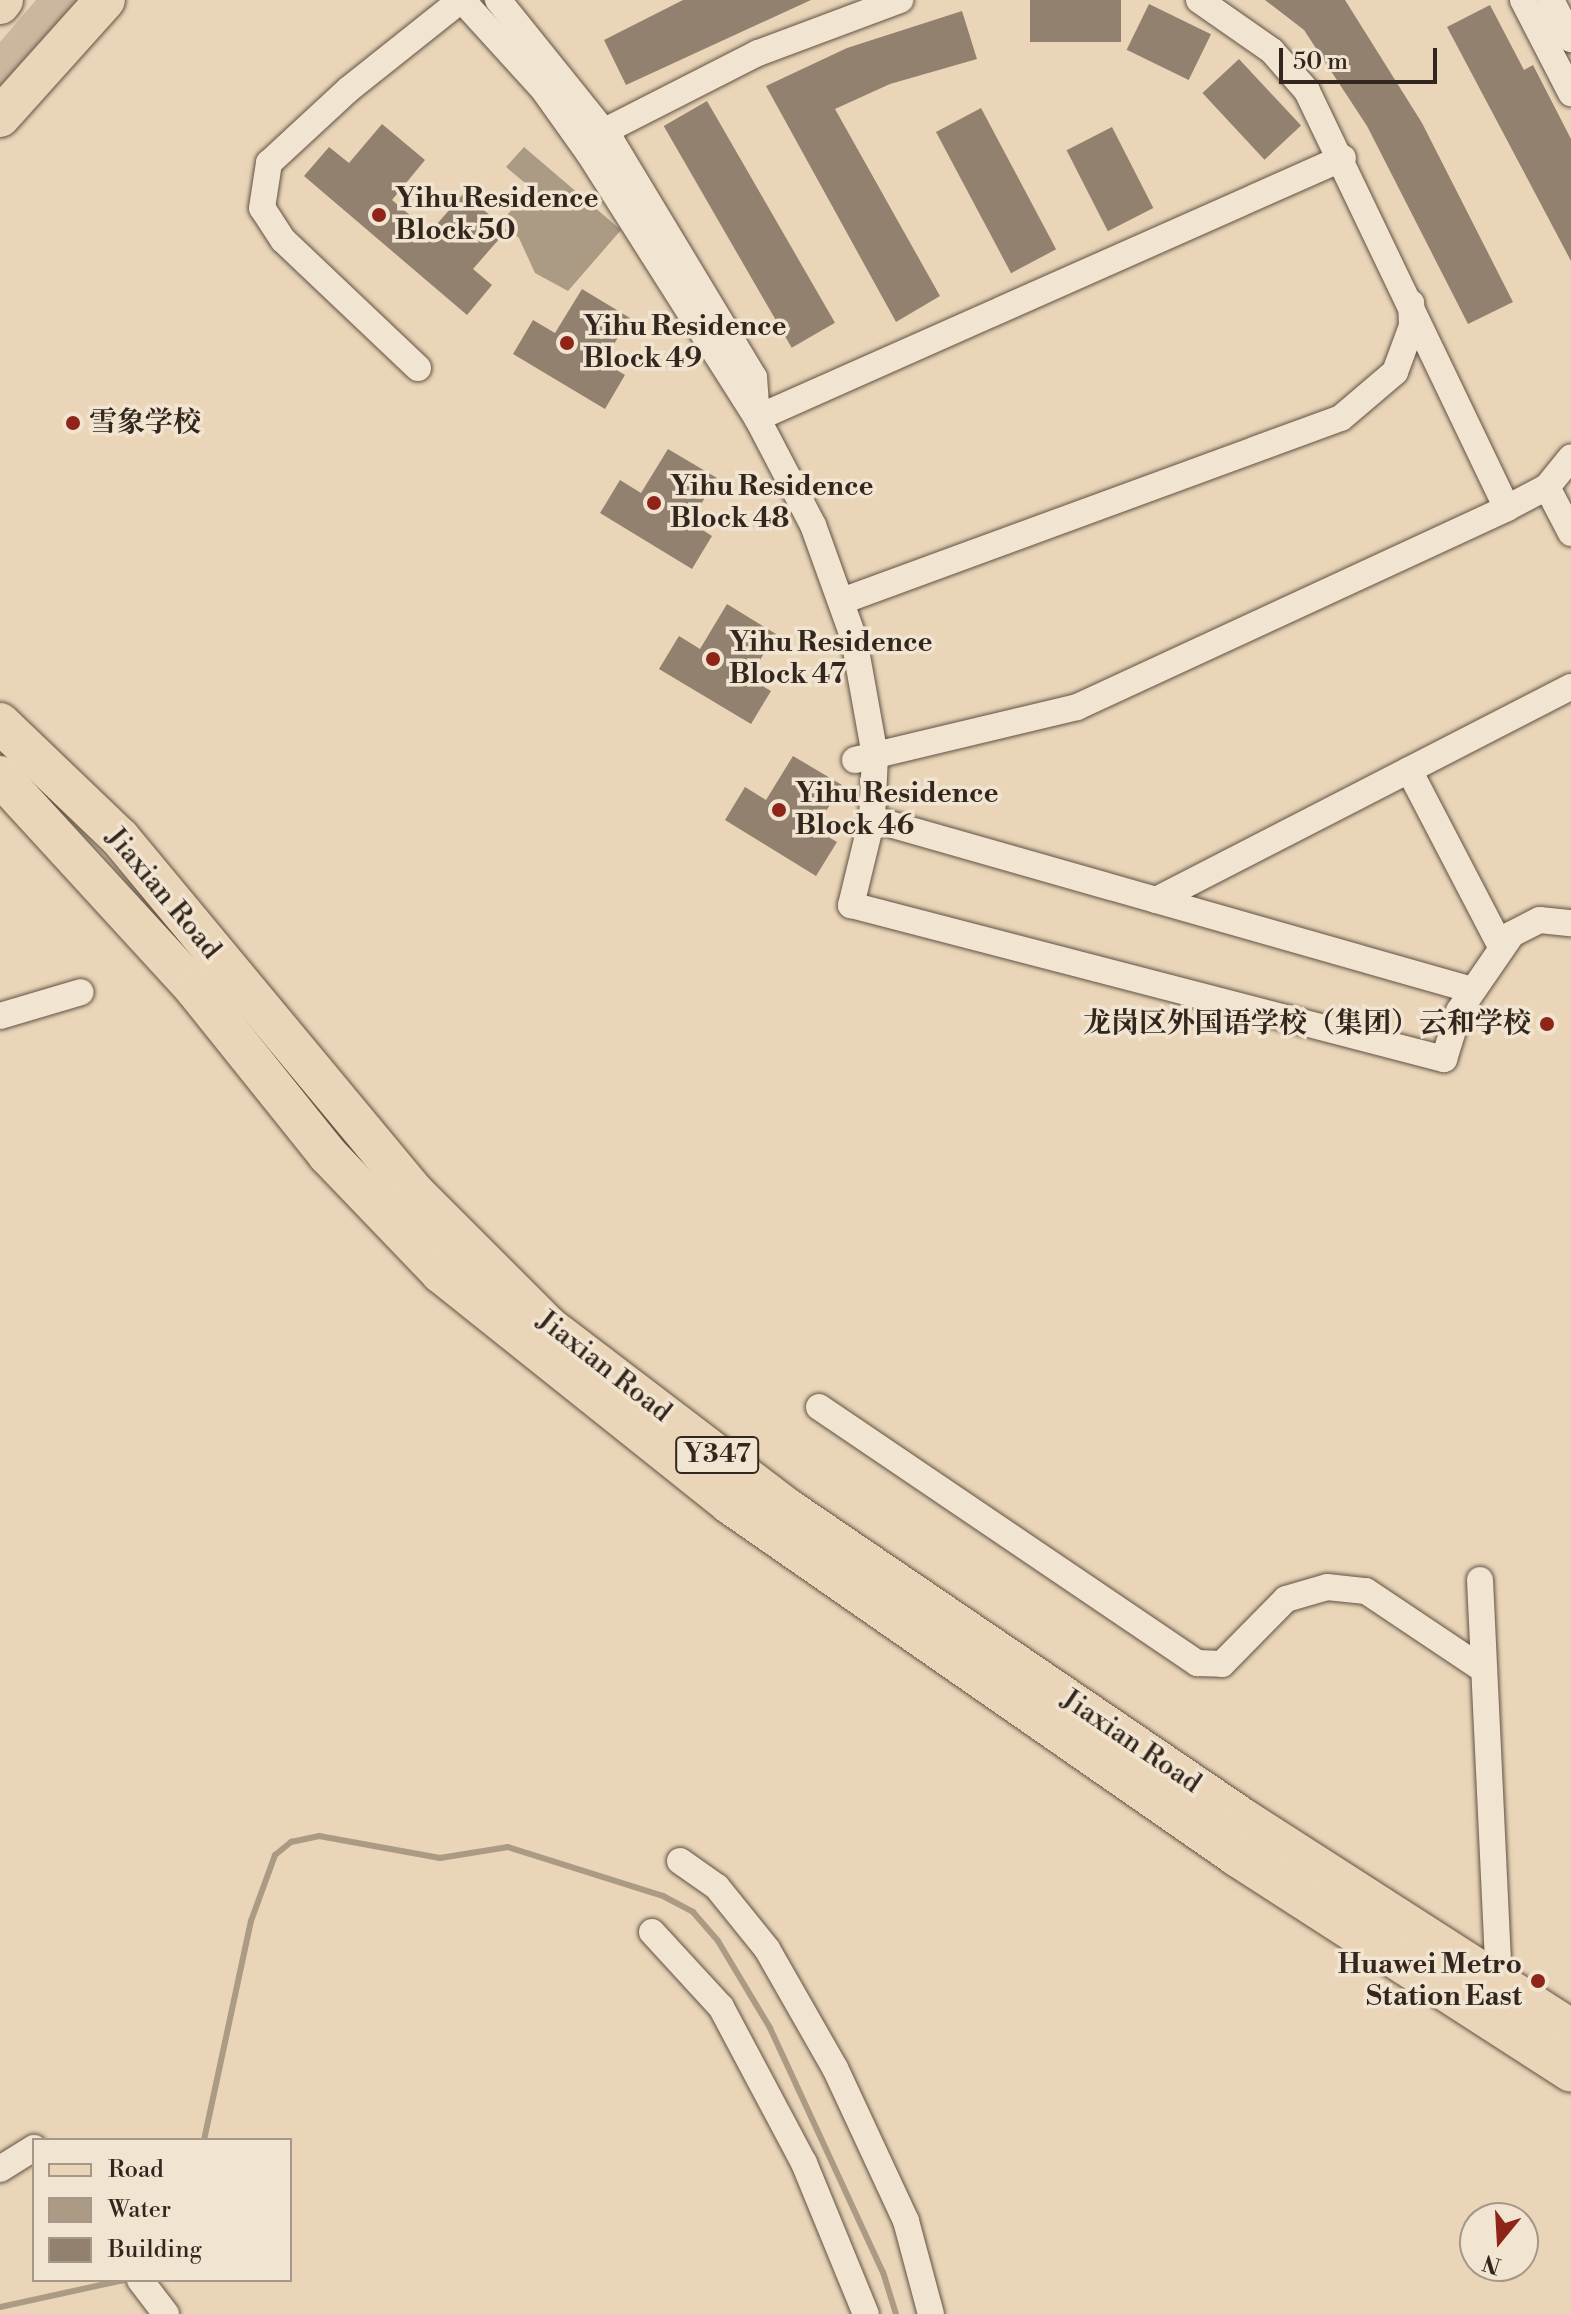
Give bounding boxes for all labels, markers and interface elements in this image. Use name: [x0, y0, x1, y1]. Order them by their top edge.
scale bar: [1283, 32, 1441, 82]
text: 50 m: [1293, 47, 1348, 77]
place label: Yihu Residence Block 50: [395, 182, 599, 248]
marker: Yihu Residence Block 50: [370, 206, 388, 224]
place label: Yihu Residence Block 49: [583, 310, 787, 376]
marker: Yihu Residence Block 49: [558, 334, 576, 352]
place label: 雪象学校: [89, 406, 201, 440]
marker: 雪象学校: [64, 414, 82, 432]
place label: Yihu Residence Block 48: [670, 470, 874, 536]
marker: Yihu Residence Block 48: [645, 494, 663, 512]
place label: Yihu Residence Block 47: [729, 626, 933, 692]
marker: Yihu Residence Block 47: [704, 650, 722, 668]
place label: Yihu Residence Block 46: [795, 777, 999, 843]
marker: Yihu Residence Block 46: [770, 801, 788, 819]
street label: Jiaxian Road: [98, 821, 228, 967]
place label: 龙岗区外国语学校（集团）云和学校: [1083, 1007, 1531, 1041]
marker: 龙岗区外国语学校（集团）云和学校: [1538, 1015, 1556, 1033]
street label: Jiaxian Road: [530, 1304, 678, 1430]
road number: Y347: [675, 1433, 759, 1477]
street label: Jiaxian Road: [1055, 1683, 1207, 1801]
place label: Huawei Metro Station East: [1338, 1948, 1522, 2014]
marker: Huawei Metro Station East: [1529, 1972, 1547, 1990]
legend: [32, 2138, 292, 2282]
text: Road: [108, 2155, 164, 2185]
text: Water: [108, 2195, 171, 2225]
north arrow: [1459, 2202, 1539, 2282]
text: Building: [108, 2235, 202, 2265]
text: N: [1480, 2248, 1504, 2279]

